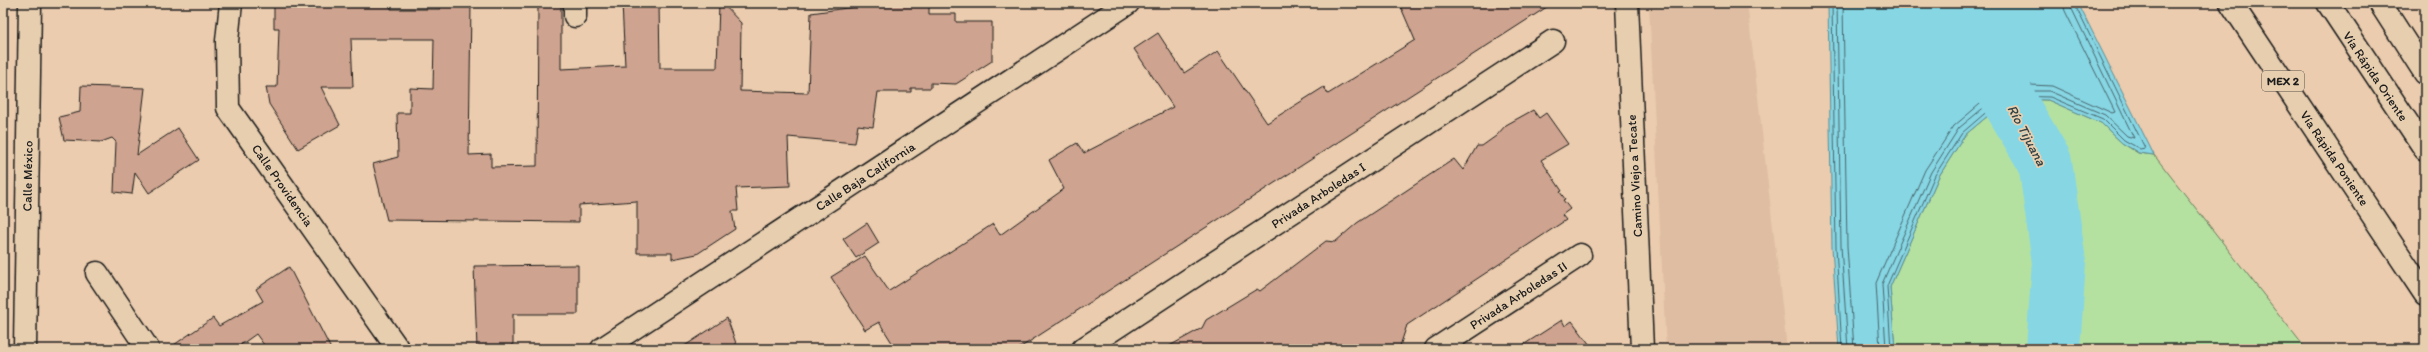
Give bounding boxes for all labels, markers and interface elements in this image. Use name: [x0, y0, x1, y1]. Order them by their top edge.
street label: Vía Rápida Oriente: [2340, 29, 2411, 124]
road number: MEX 2: [2262, 71, 2304, 91]
water label: Río Tijuana: [2003, 102, 2050, 170]
street label: Vía Rápida Poniente: [2297, 108, 2372, 209]
street label: Camino Viejo a Tecate: [1624, 114, 1645, 238]
street label: Calle Baja California: [813, 139, 918, 214]
street label: Calle México: [19, 140, 36, 212]
street label: Calle Providencia: [249, 141, 317, 229]
street label: Privada Arboledas I: [1268, 159, 1368, 231]
street label: Privada Arboledas II: [1467, 258, 1570, 332]

